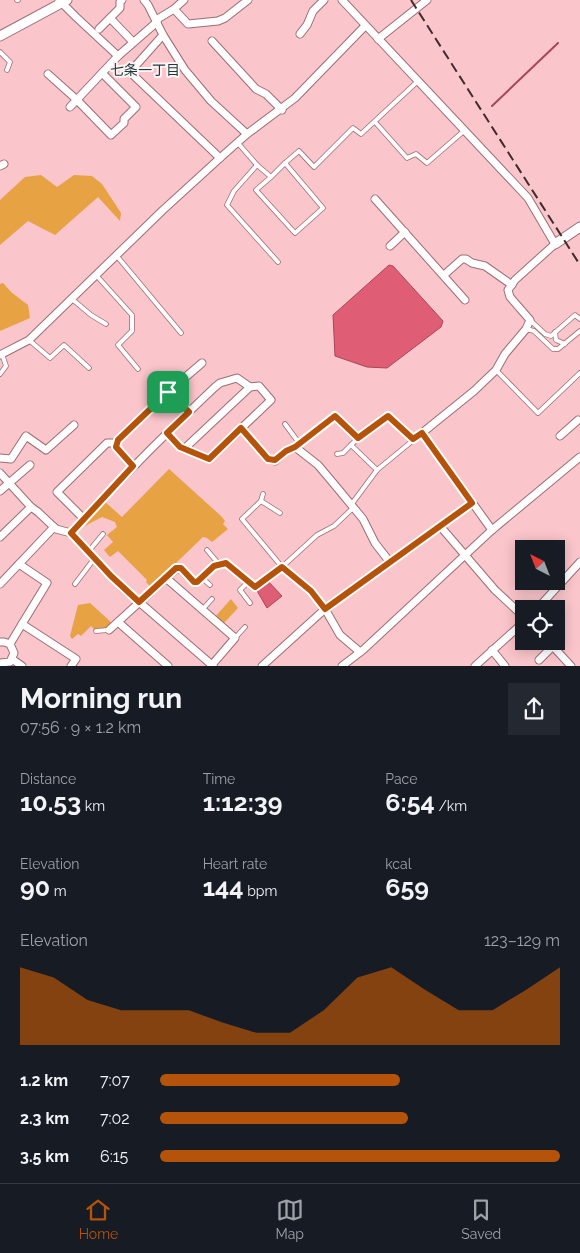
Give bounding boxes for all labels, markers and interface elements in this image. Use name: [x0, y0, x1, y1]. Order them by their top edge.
district label: 七条一丁目: [110, 62, 180, 78]
pin: [147, 371, 189, 413]
icon: arrive: [154, 378, 182, 406]
north arrow: [515, 540, 565, 590]
map controls: [515, 540, 565, 650]
button: locate: [515, 600, 565, 650]
text: Morning run: [20, 682, 182, 715]
button: share: [508, 683, 560, 735]
text: 07:56 · 9 × 1.2 km: [20, 718, 141, 737]
text: Distance: [20, 771, 76, 787]
text: Time: [203, 771, 235, 787]
text: Pace: [385, 771, 417, 787]
text: 10.53: [20, 787, 81, 817]
text: 1:12:39: [203, 787, 282, 817]
text: 6:54: [385, 787, 435, 817]
text: km: [81, 798, 105, 814]
text: /km: [435, 798, 467, 814]
text: Elevation: [20, 856, 79, 872]
text: Heart rate: [203, 856, 267, 872]
text: kcal: [385, 856, 412, 872]
text: 90: [20, 872, 50, 902]
text: 144: [203, 872, 244, 902]
text: 659: [385, 872, 429, 902]
text: m: [50, 883, 67, 899]
text: bpm: [244, 883, 277, 899]
text: Elevation: [20, 931, 88, 950]
text: 123–129 m: [484, 931, 560, 950]
text: 1.2 km: [20, 1071, 68, 1090]
text: 7:07: [100, 1071, 130, 1090]
text: 2.3 km: [20, 1109, 69, 1128]
text: 7:02: [100, 1109, 130, 1128]
text: 3.5 km: [20, 1147, 69, 1166]
text: 6:15: [100, 1147, 128, 1166]
tab: Home: [79, 1196, 118, 1242]
tab: Map: [276, 1196, 304, 1242]
tab: Saved: [461, 1196, 501, 1242]

